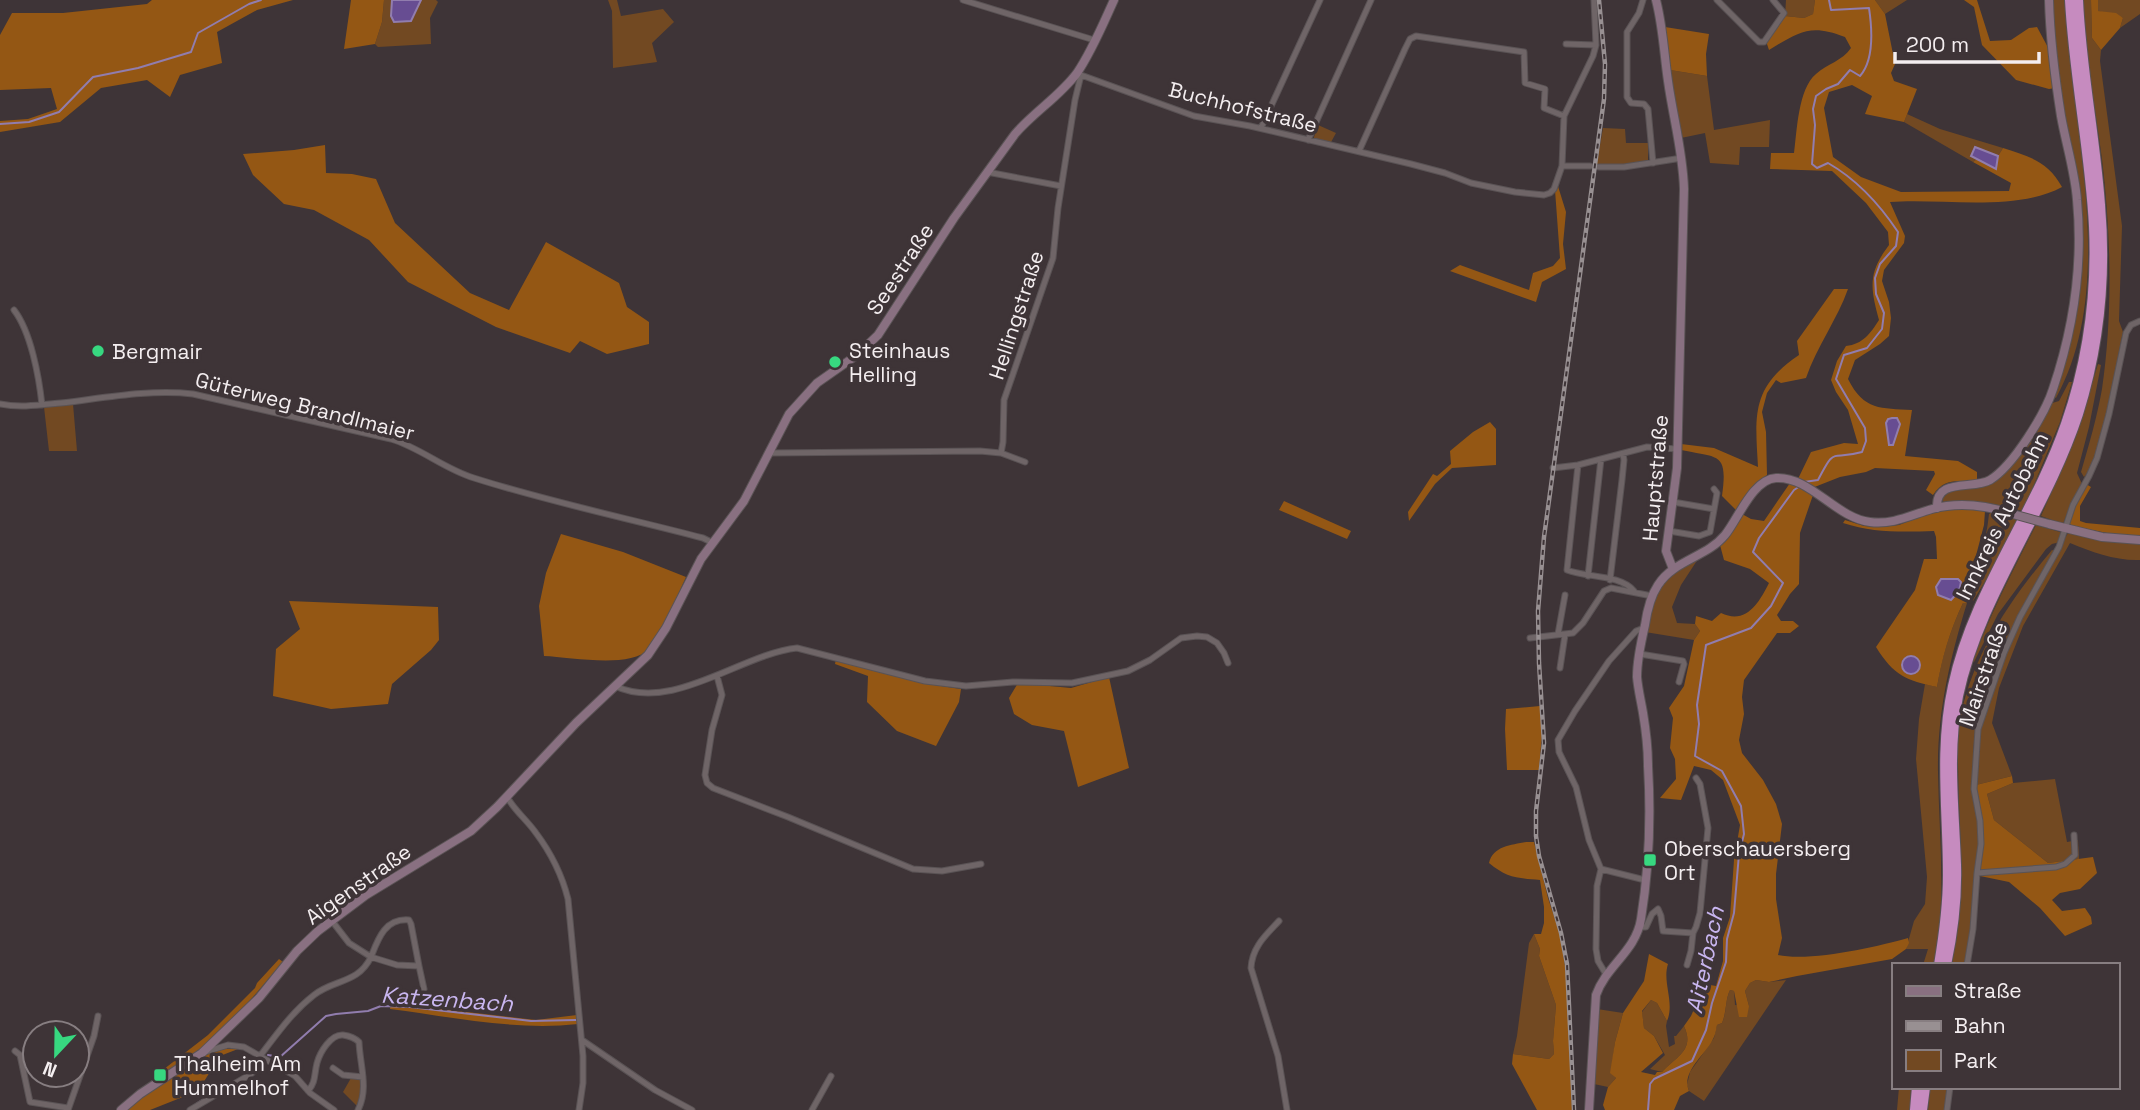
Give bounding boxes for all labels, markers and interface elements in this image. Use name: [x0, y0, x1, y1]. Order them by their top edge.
scale bar: [1895, 21, 2038, 65]
text: 200 m: [1906, 31, 1969, 58]
street label: Buchhofstraße: [1166, 75, 1320, 139]
street label: Seestraße: [860, 218, 940, 320]
street label: Hellingstraße: [982, 247, 1050, 383]
place label: Steinhaus Helling: [849, 337, 950, 388]
place label: Bergmair: [112, 338, 203, 365]
marker: Bergmair: [90, 343, 106, 359]
marker: Steinhaus Helling: [827, 354, 843, 370]
street label: Güterweg Brandlmaier: [193, 366, 417, 446]
street label: Hauptstraße: [1636, 414, 1674, 542]
street label: Innkreis Autobahn: [1950, 428, 2054, 604]
street label: Mairstraße: [1953, 618, 2013, 730]
place label: Oberschauersberg Ort: [1664, 835, 1851, 886]
street label: Aigenstraße: [300, 838, 416, 930]
marker: Oberschauersberg Ort: [1642, 852, 1658, 868]
water label: Aiterbach: [1679, 903, 1731, 1016]
legend: [1892, 963, 2119, 1089]
text: Straße: [1954, 977, 2022, 1004]
water label: Katzenbach: [380, 979, 515, 1019]
text: Bahn: [1954, 1012, 2006, 1039]
north arrow: [21, 1019, 91, 1089]
text: Park: [1954, 1047, 1998, 1074]
place label: Thalheim Am Hummelhof: [174, 1050, 301, 1101]
text: N: [39, 1055, 60, 1083]
marker: Thalheim Am Hummelhof: [152, 1067, 168, 1083]

